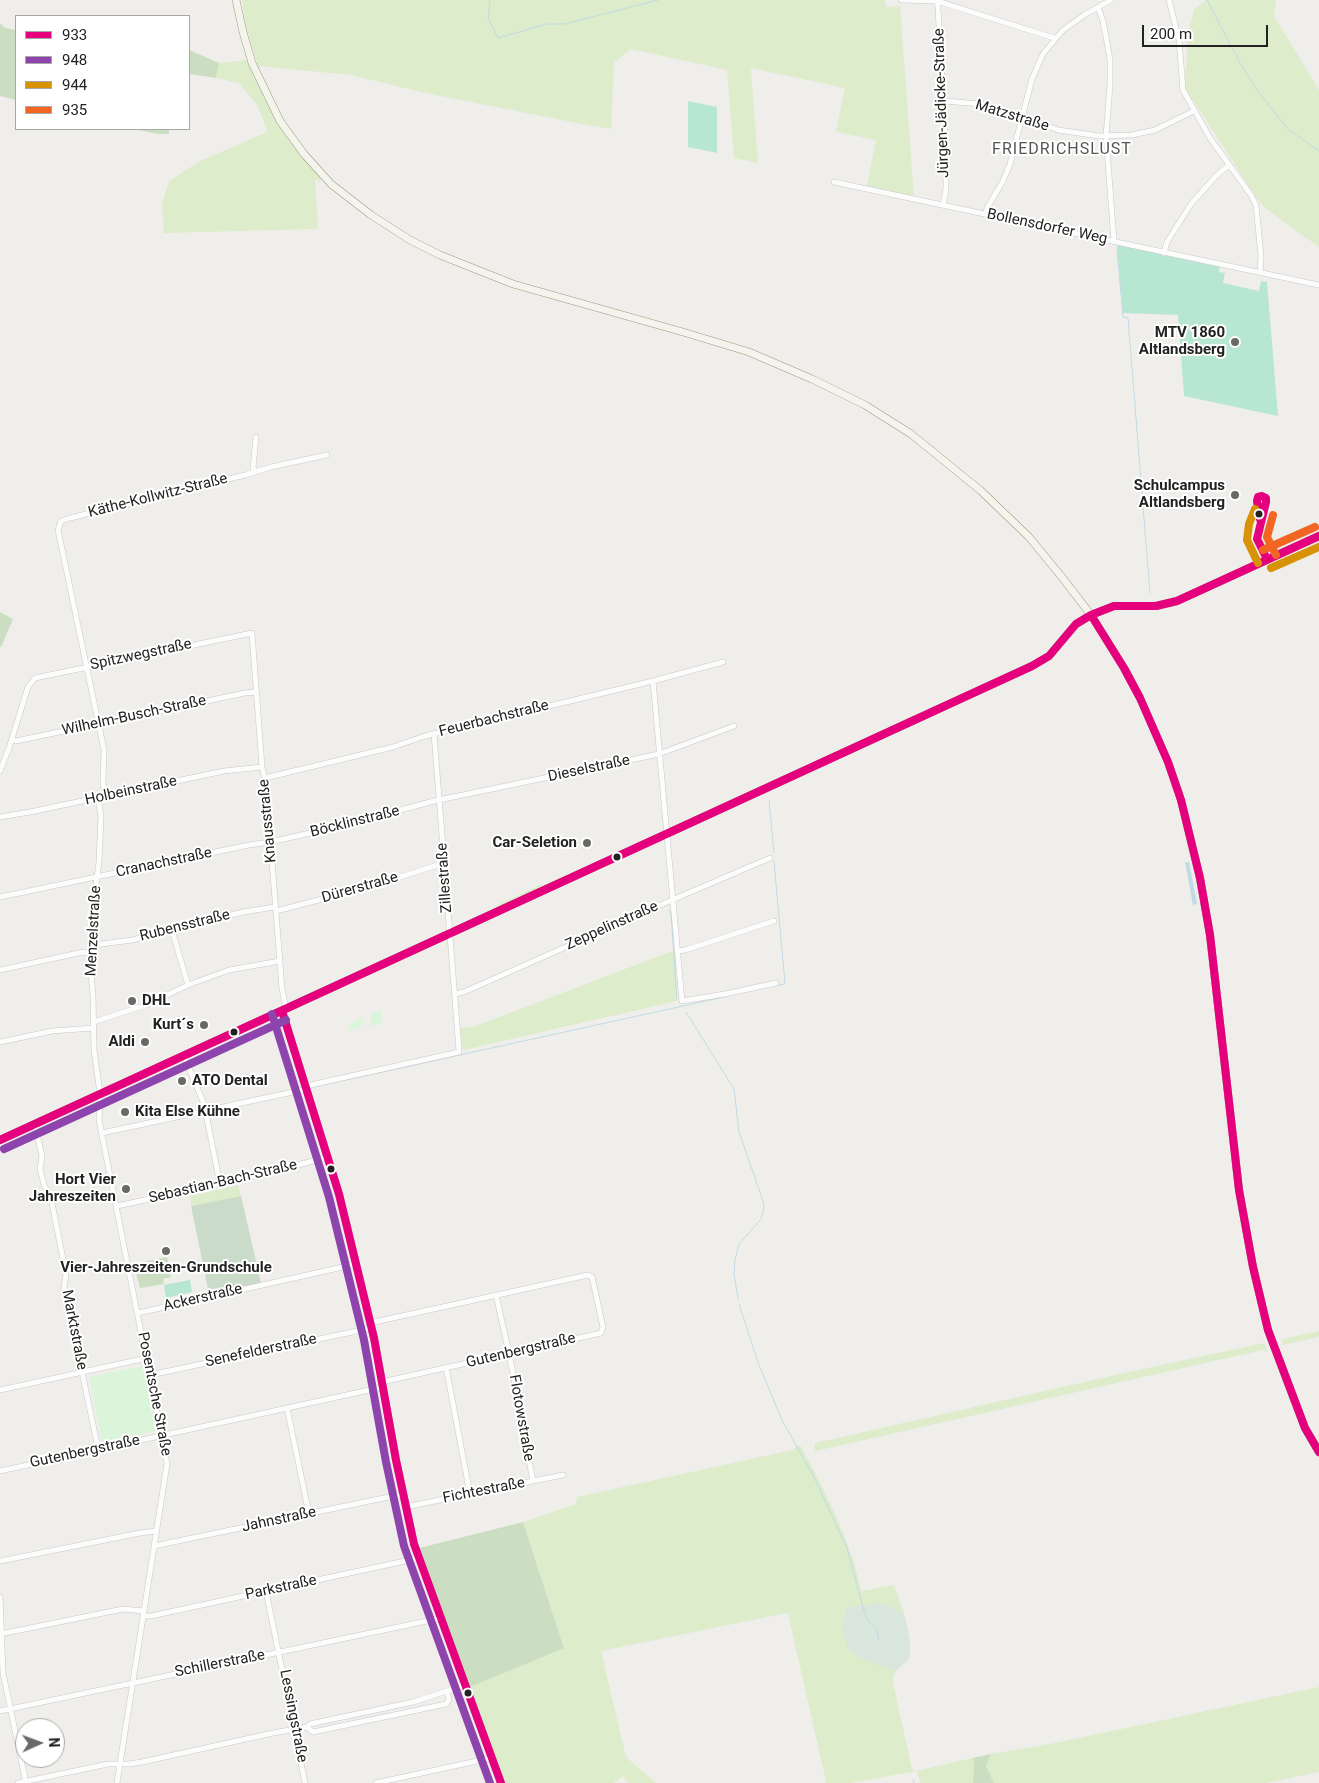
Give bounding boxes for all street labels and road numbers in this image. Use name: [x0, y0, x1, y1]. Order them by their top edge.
street label: Jürgen-Jädicke-Straße: [930, 28, 954, 178]
street label: Matzstraße: [973, 96, 1051, 136]
street label: Bollensdorfer Weg: [985, 205, 1109, 249]
street label: Käthe-Kollwitz-Straße: [86, 470, 230, 522]
street label: Spitzwegstraße: [89, 635, 193, 675]
street label: Wilhelm-Busch-Straße: [60, 692, 208, 740]
street label: Feuerbachstraße: [437, 697, 551, 741]
street label: Dieselstraße: [546, 752, 632, 786]
street label: Holbeinstraße: [83, 772, 179, 810]
street label: Knausstraße: [255, 778, 281, 864]
street label: Böcklinstraße: [308, 802, 402, 842]
street label: Zillestraße: [434, 842, 456, 914]
street label: Cranachstraße: [114, 844, 214, 882]
street label: Dürerstraße: [320, 869, 400, 907]
street label: Menzelstraße: [83, 885, 105, 977]
street label: Zeppelinstraße: [563, 898, 661, 954]
street label: Rubensstraße: [138, 906, 232, 946]
street label: Sebastian-Bach-Straße: [147, 1156, 299, 1208]
street label: Ackerstraße: [162, 1280, 244, 1316]
street label: Marktstraße: [57, 1288, 91, 1372]
street label: Posentsche Straße: [133, 1330, 175, 1458]
street label: Senefelderstraße: [204, 1330, 318, 1372]
street label: Gutenbergstraße: [464, 1330, 578, 1372]
street label: Flotowstraße: [505, 1373, 537, 1463]
street label: Gutenbergstraße: [28, 1432, 142, 1472]
street label: Fichtestraße: [441, 1474, 527, 1508]
street label: Jahnstraße: [240, 1503, 318, 1537]
street label: Parkstraße: [244, 1572, 318, 1604]
street label: Schillerstraße: [173, 1646, 267, 1682]
street label: Lessingstraße: [275, 1668, 311, 1764]

